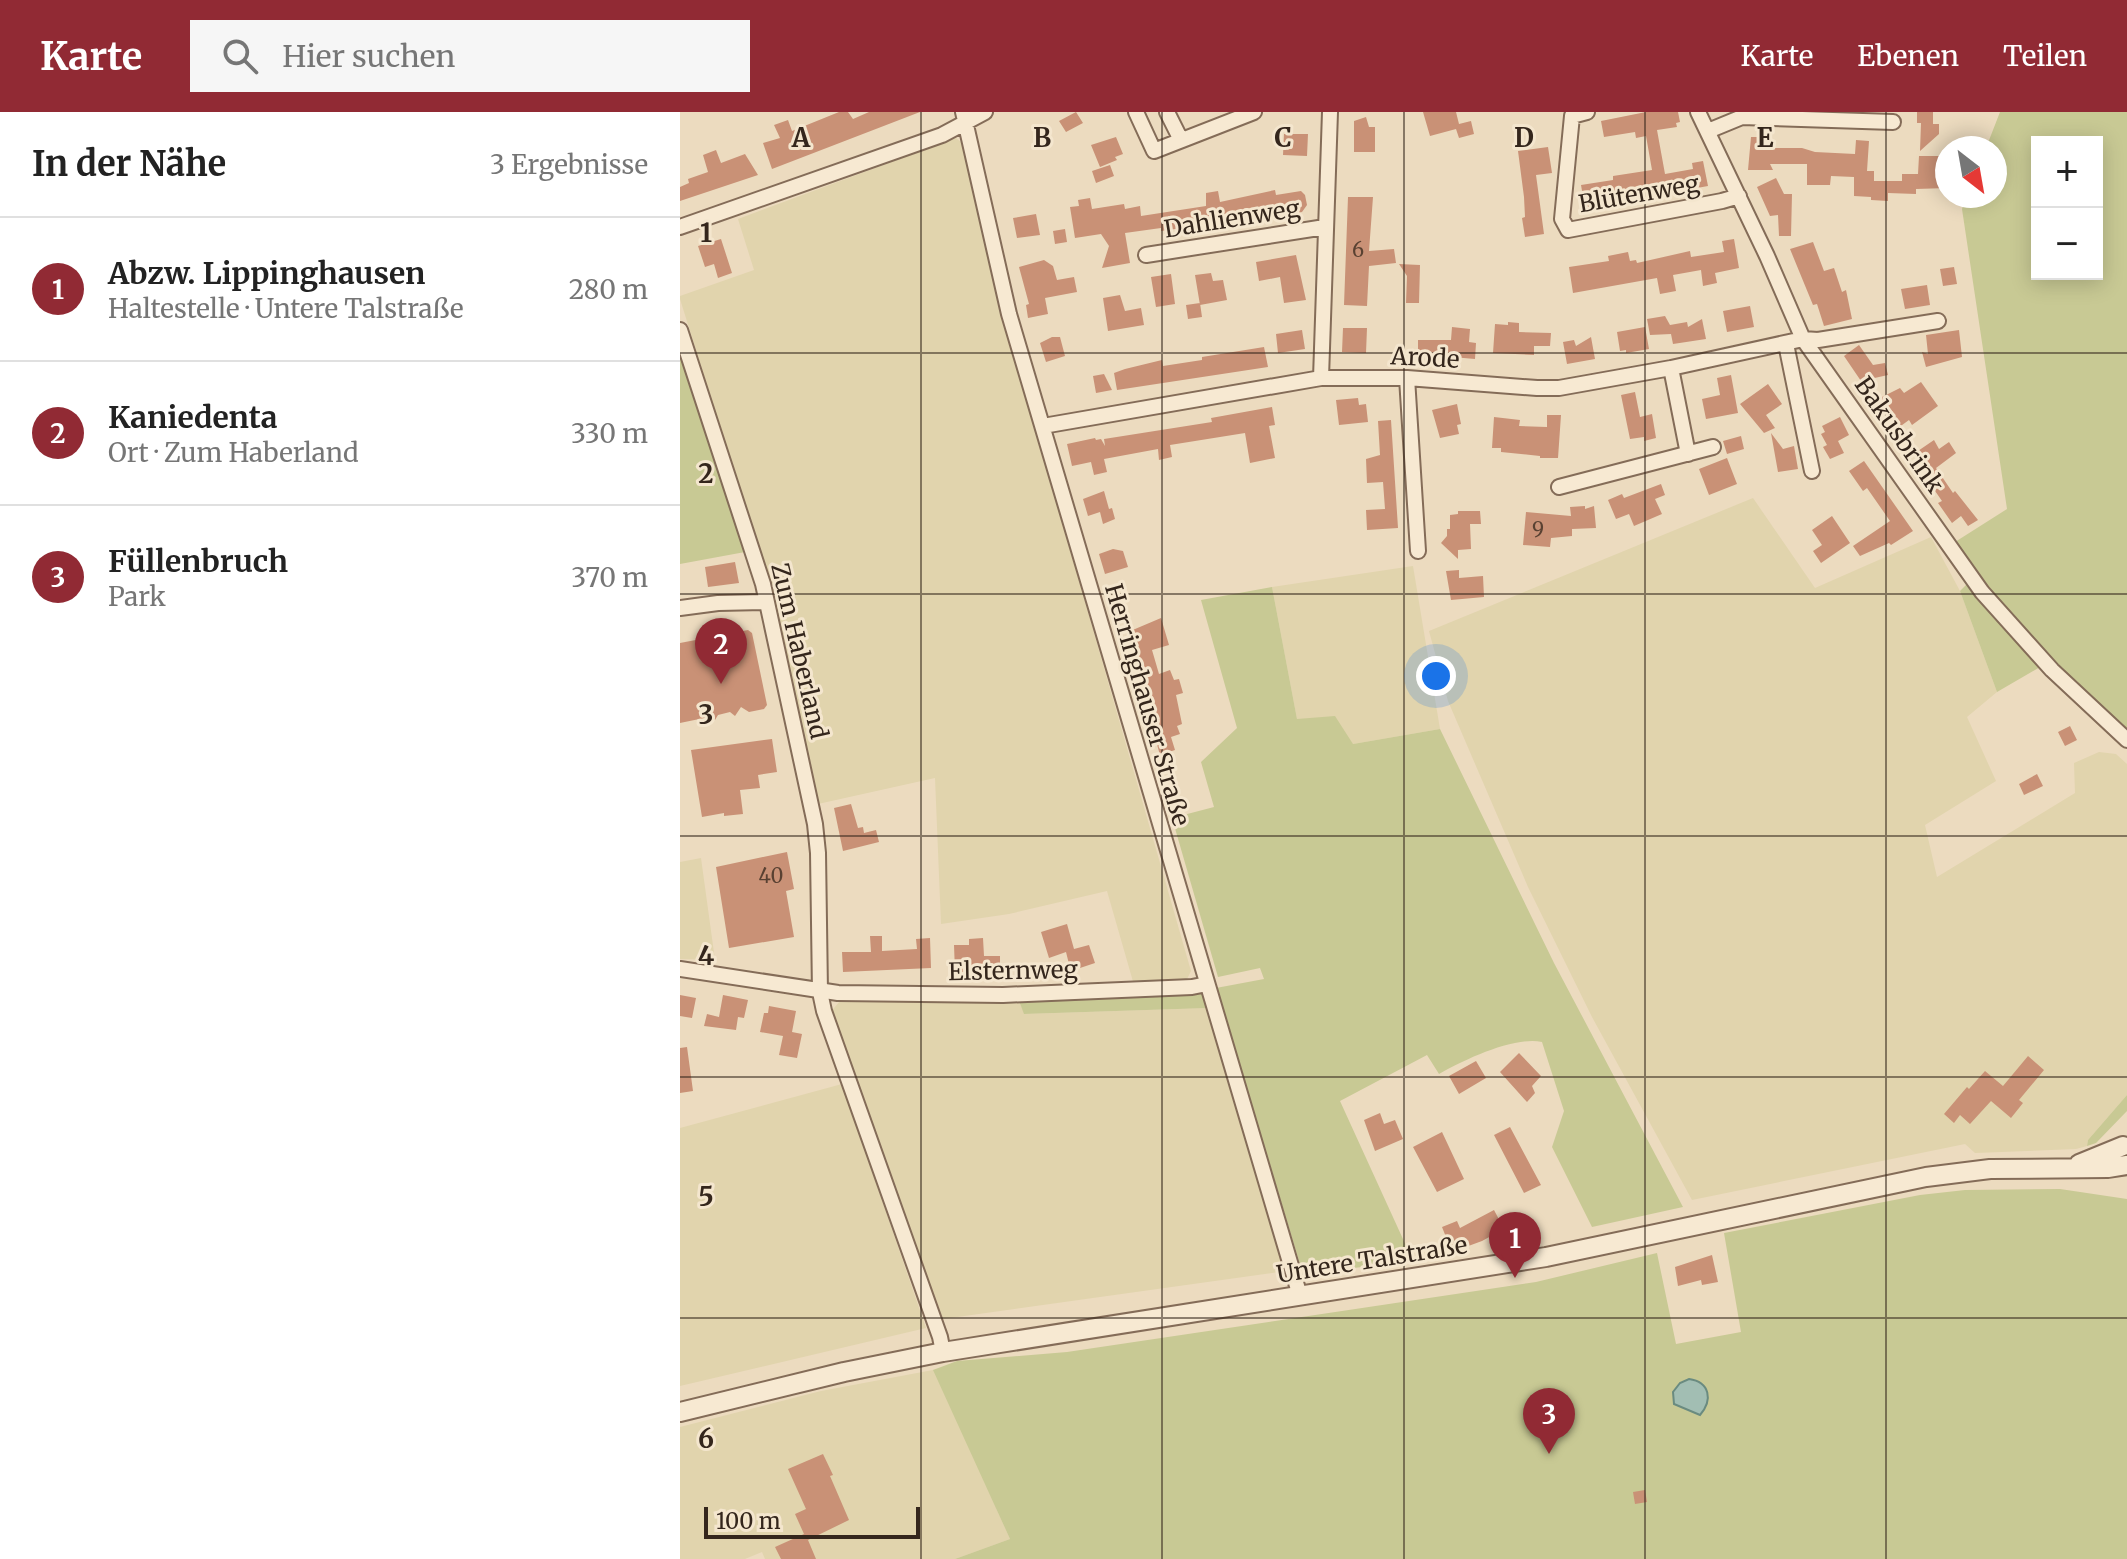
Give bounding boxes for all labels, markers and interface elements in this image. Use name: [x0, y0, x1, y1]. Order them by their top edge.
search box: [190, 20, 750, 92]
text: Karte: [40, 33, 142, 80]
icon: search: [218, 34, 262, 78]
text: Hier suchen: [282, 37, 455, 75]
text: Karte: [1741, 38, 1813, 74]
text: Ebenen: [1857, 38, 1959, 74]
text: Teilen: [2003, 38, 2087, 74]
text: A: [791, 121, 811, 154]
text: B: [1033, 121, 1051, 154]
text: C: [1274, 121, 1292, 154]
text: D: [1514, 121, 1534, 154]
text: E: [1757, 121, 1774, 154]
north arrow: [1935, 136, 2007, 208]
map controls: [2031, 136, 2103, 280]
button: +: [2031, 136, 2103, 208]
text: In der Nähe: [32, 143, 226, 185]
text: 3 Ergebnisse: [490, 148, 648, 181]
street label: Blütenweg: [1576, 168, 1702, 219]
street label: Dahlienweg: [1162, 192, 1303, 245]
button: −: [2031, 208, 2103, 280]
text: 1: [700, 216, 712, 249]
house number: 6: [1352, 237, 1364, 262]
text: Abzw. Lippinghausen: [108, 254, 425, 292]
text: 1: [52, 273, 64, 306]
text: 280 m: [569, 273, 648, 306]
text: Haltestelle · Untere Talstraße: [108, 292, 463, 325]
street label: Arode: [1389, 340, 1460, 375]
street label: Bakusbrink: [1848, 370, 1951, 500]
text: Kaniedenta: [108, 398, 278, 436]
text: 2: [50, 417, 66, 450]
text: 330 m: [571, 417, 648, 450]
text: Ort · Zum Haberland: [108, 436, 359, 469]
text: 2: [698, 457, 714, 490]
house number: 9: [1532, 517, 1544, 542]
text: Füllenbruch: [108, 542, 288, 580]
street label: Zum Haberland: [764, 560, 835, 742]
text: 3: [51, 561, 65, 594]
text: 370 m: [571, 561, 648, 594]
text: Park: [108, 580, 166, 613]
street label: Herringhauser Straße: [1098, 580, 1197, 830]
pin: 2: [695, 618, 747, 684]
your location: [1416, 656, 1456, 696]
text: 3: [699, 698, 713, 731]
house number: 40: [759, 863, 783, 888]
text: 4: [698, 939, 715, 972]
street label: Elsternweg: [948, 954, 1079, 987]
text: 5: [698, 1180, 714, 1213]
pin: 1: [1489, 1212, 1541, 1278]
street label: Untere Talstraße: [1274, 1229, 1469, 1290]
pin: 3: [1523, 1388, 1575, 1454]
text: 6: [698, 1422, 714, 1455]
scale bar: [704, 1503, 920, 1539]
text: 100 m: [716, 1507, 781, 1535]

